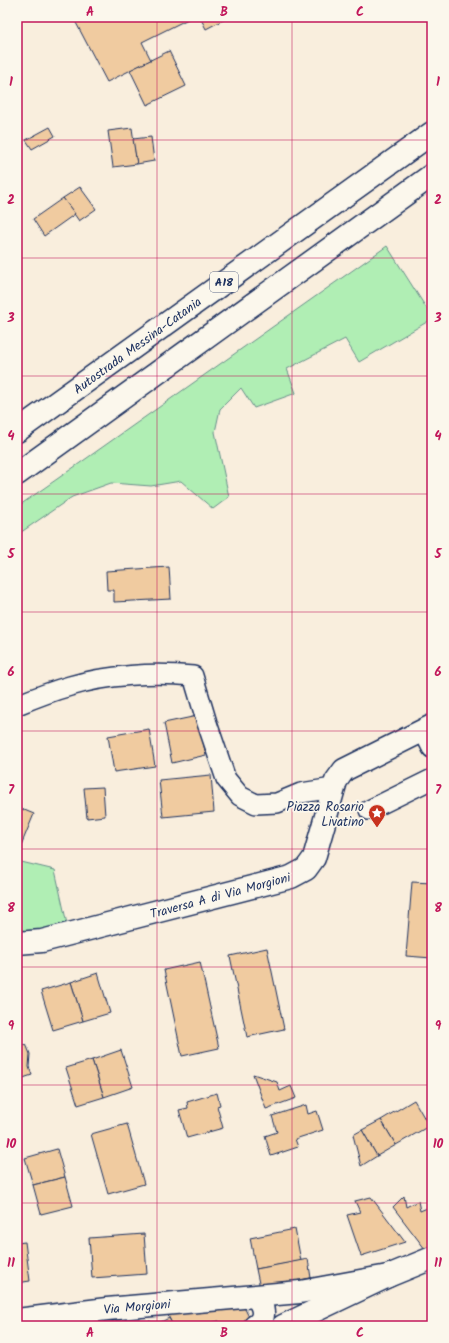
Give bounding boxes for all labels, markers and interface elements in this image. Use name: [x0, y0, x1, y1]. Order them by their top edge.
text: A: [86, 2, 94, 23]
text: B: [220, 2, 228, 23]
text: C: [356, 2, 364, 23]
text: 1: [9, 72, 13, 93]
text: 1: [436, 72, 440, 93]
text: 2: [7, 190, 15, 211]
text: 2: [434, 190, 442, 211]
road number: A18: [210, 272, 238, 292]
street label: Autostrada Messina-Catania: [69, 292, 206, 400]
text: 3: [6, 308, 15, 329]
text: 3: [433, 308, 442, 329]
text: 4: [7, 426, 15, 447]
text: 4: [434, 426, 442, 447]
text: 5: [7, 544, 16, 565]
text: 5: [434, 544, 443, 565]
text: 6: [7, 662, 15, 683]
text: 6: [434, 662, 442, 683]
text: 7: [8, 780, 15, 801]
text: 7: [435, 780, 442, 801]
place label: Piazza Rosario Livatino: [287, 797, 364, 833]
place icon: Piazza Rosario Livatino: [367, 803, 387, 828]
street label: Traversa A di Via Morgioni: [148, 867, 294, 925]
text: 8: [7, 898, 15, 919]
text: 8: [434, 898, 442, 919]
text: 9: [8, 1016, 15, 1037]
text: 9: [435, 1016, 442, 1037]
text: 10: [6, 1134, 17, 1155]
text: 10: [433, 1134, 444, 1155]
text: 11: [7, 1253, 15, 1274]
text: 11: [434, 1253, 442, 1274]
street label: Via Morgioni: [103, 1294, 172, 1321]
text: A: [86, 1323, 94, 1343]
text: B: [220, 1323, 228, 1343]
text: C: [356, 1323, 364, 1343]

